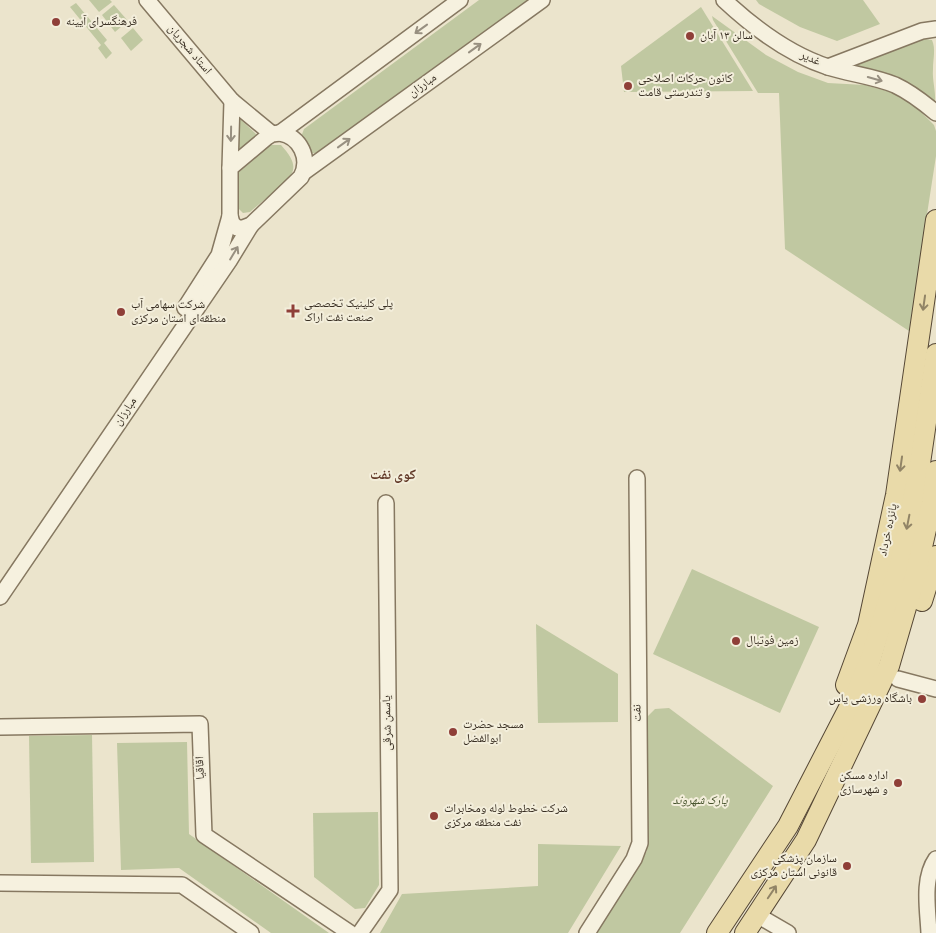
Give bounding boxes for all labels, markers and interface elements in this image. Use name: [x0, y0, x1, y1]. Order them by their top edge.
place label: فرهنگسرای آیینه: [66, 12, 137, 33]
marker: فرهنگسرای آیینه: [50, 16, 62, 28]
street label: استاد شجریان: [161, 20, 217, 80]
one-way arrow: [414, 24, 428, 34]
place label: سالن ۱۳ آبان: [700, 26, 753, 47]
marker: سالن ۱۳ آبان: [684, 30, 696, 42]
one-way arrow: [468, 43, 482, 53]
street label: غدیر: [795, 45, 824, 73]
street label: مبارزان: [404, 68, 442, 104]
place label: کانون حرکات اصلاحی و تندرستی قامت: [638, 69, 733, 104]
one-way arrow: [866, 75, 882, 85]
marker: کانون حرکات اصلاحی و تندرستی قامت: [622, 80, 634, 92]
one-way arrow: [226, 126, 236, 142]
one-way arrow: [337, 138, 351, 148]
one-way arrow: [229, 247, 239, 261]
place label: پلی کلینیک تخصصی صنعت نفت اراک: [304, 294, 393, 329]
place label: شرکت سهامی آب منطقه‌ای استان مرکزی: [131, 295, 226, 330]
one-way arrow: [919, 295, 929, 311]
marker: پلی کلینیک تخصصی صنعت نفت اراک: [286, 304, 300, 318]
marker: شرکت سهامی آب منطقه‌ای استان مرکزی: [115, 306, 127, 318]
street label: مبارزان: [109, 393, 143, 431]
one-way arrow: [896, 456, 906, 472]
district label: کوی نفت: [370, 464, 416, 488]
street label: پانزده خرداد: [873, 501, 905, 558]
one-way arrow: [903, 514, 913, 530]
place label: زمین فوتبال: [746, 631, 799, 652]
marker: زمین فوتبال: [730, 635, 742, 647]
place label: باشگاه ورزشی یاس: [829, 689, 912, 710]
marker: باشگاه ورزشی یاس: [916, 693, 928, 705]
street label: یاسمن شرقی: [377, 695, 399, 751]
street label: نفت: [627, 704, 649, 722]
place label: مسجد حضرت ابوالفضل: [463, 715, 524, 750]
marker: مسجد حضرت ابوالفضل: [447, 726, 459, 738]
street label: اقاقیا: [190, 756, 212, 780]
place label: اداره مسکن و شهرسازی: [839, 766, 888, 801]
marker: اداره مسکن و شهرسازی: [892, 777, 904, 789]
park label: پارک شهروند: [672, 791, 728, 812]
place label: شرکت خطوط لوله ومخابرات نفت منطقه مرکزی: [444, 799, 568, 834]
marker: شرکت خطوط لوله ومخابرات نفت منطقه مرکزی: [428, 810, 440, 822]
place label: سازمان پزشکی قانونی استان مرکزی: [750, 849, 837, 884]
marker: سازمان پزشکی قانونی استان مرکزی: [841, 860, 853, 872]
one-way arrow: [767, 886, 777, 900]

